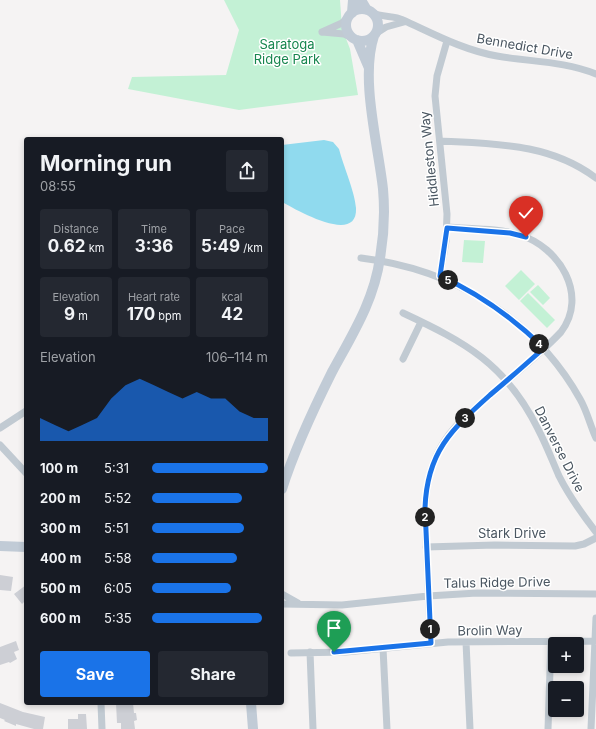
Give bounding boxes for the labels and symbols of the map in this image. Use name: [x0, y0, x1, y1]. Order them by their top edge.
street label: Bennedict Drive: [475, 30, 575, 62]
park label: Saratoga Ridge Park: [254, 36, 320, 67]
street label: Hiddleston Way: [416, 110, 442, 208]
pin: [509, 196, 543, 237]
pin: 5: [438, 270, 458, 290]
pin: 4: [529, 334, 549, 354]
street label: Danverse Drive: [532, 403, 588, 495]
pin: 3: [455, 408, 475, 428]
pin: 2: [415, 507, 435, 527]
street label: Stark Drive: [478, 525, 546, 541]
street label: Talus Ridge Drive: [443, 573, 551, 591]
pin: [317, 611, 351, 652]
pin: 1: [420, 619, 440, 639]
street label: Brolin Way: [457, 621, 523, 639]

